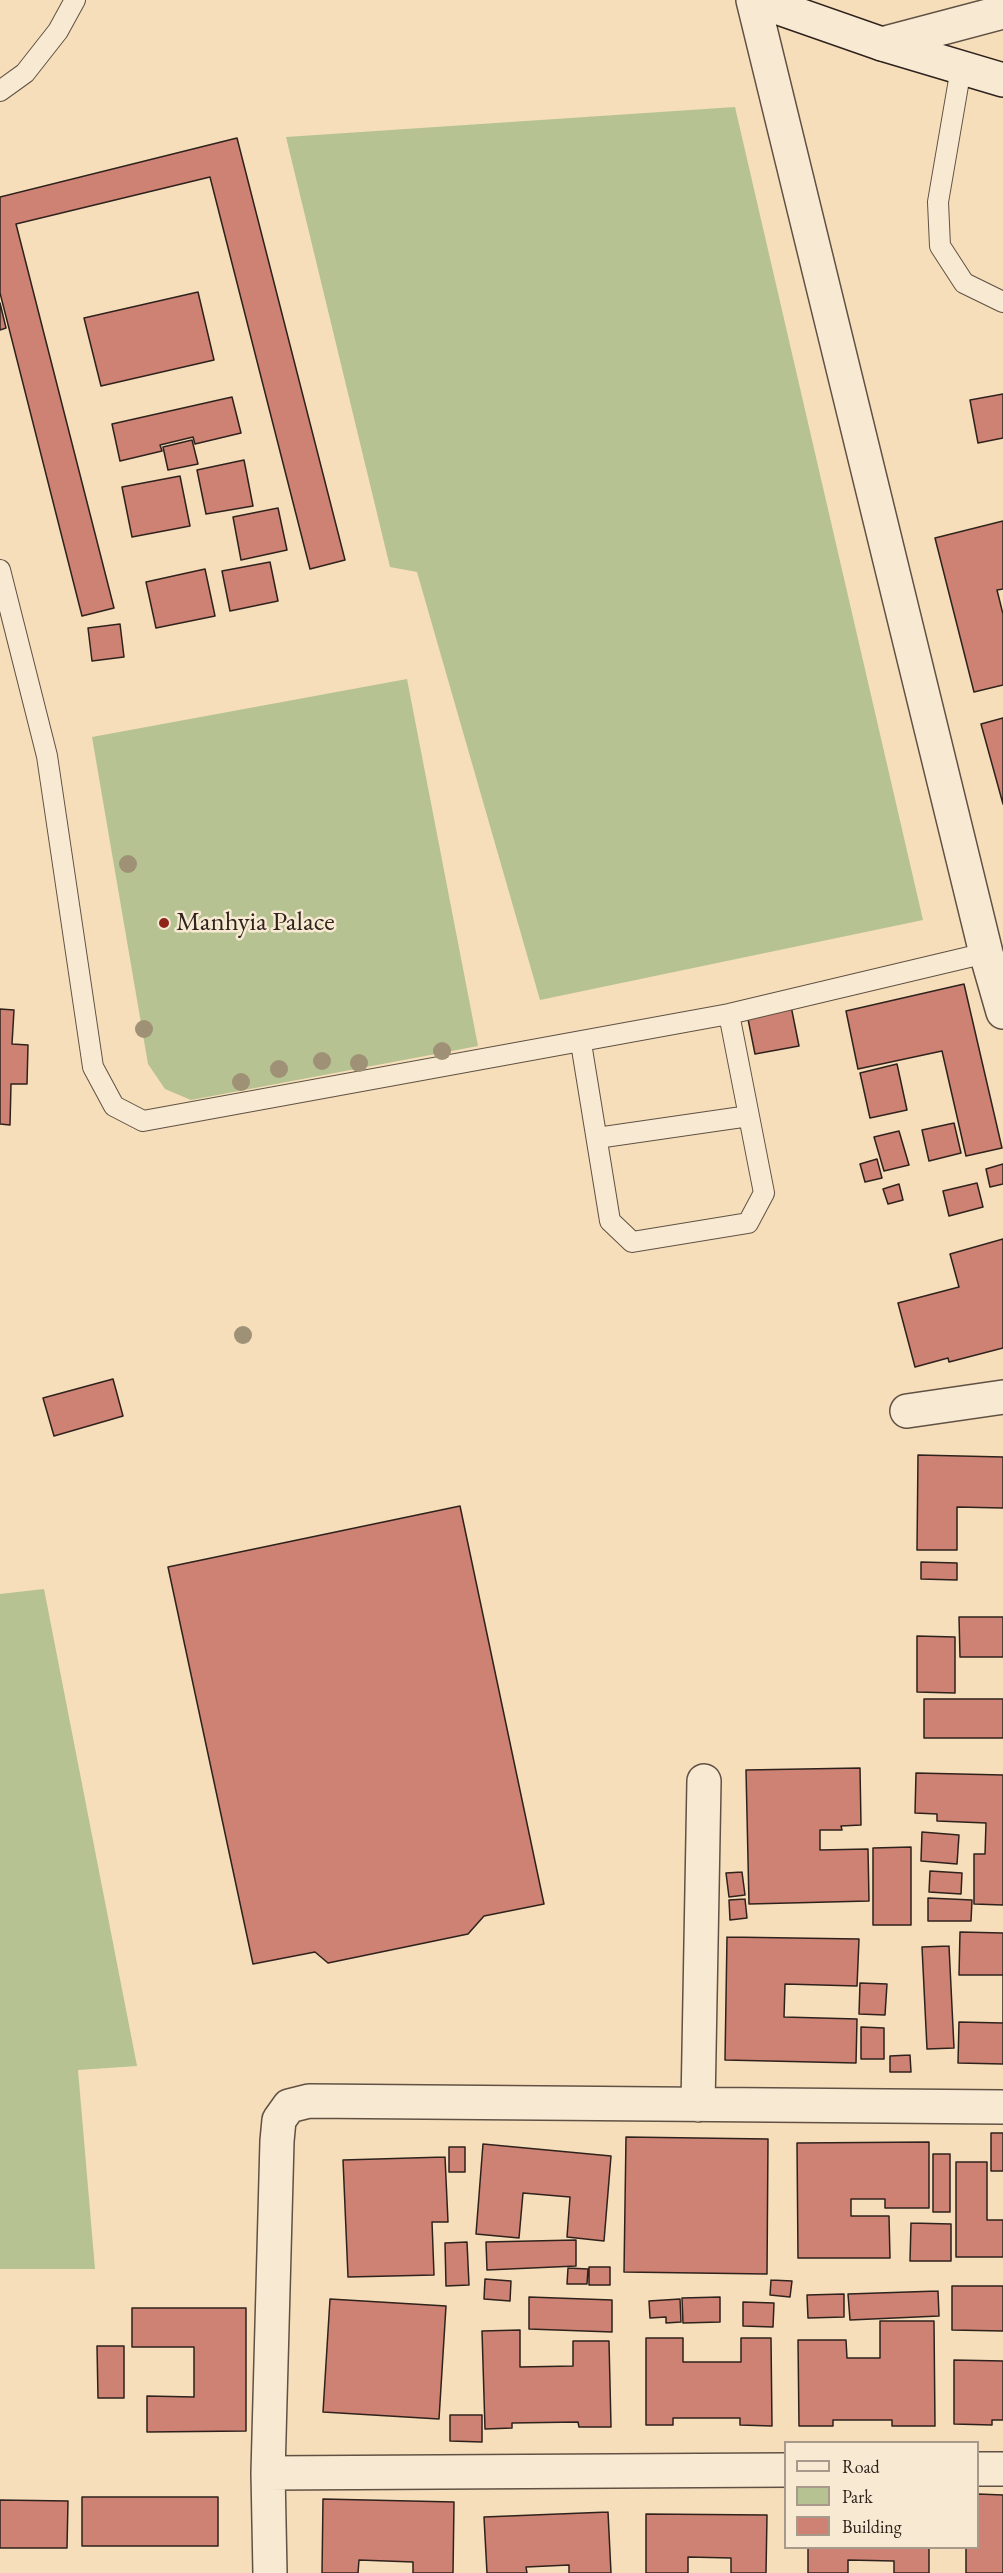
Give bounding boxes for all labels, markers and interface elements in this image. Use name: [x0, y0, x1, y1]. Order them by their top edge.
place label: Manhyia Palace: [176, 907, 335, 939]
marker: Manhyia Palace: [157, 916, 171, 930]
legend: [784, 2441, 979, 2549]
text: Road: [842, 2455, 880, 2478]
text: Park: [842, 2485, 873, 2508]
text: Building: [842, 2515, 902, 2538]

